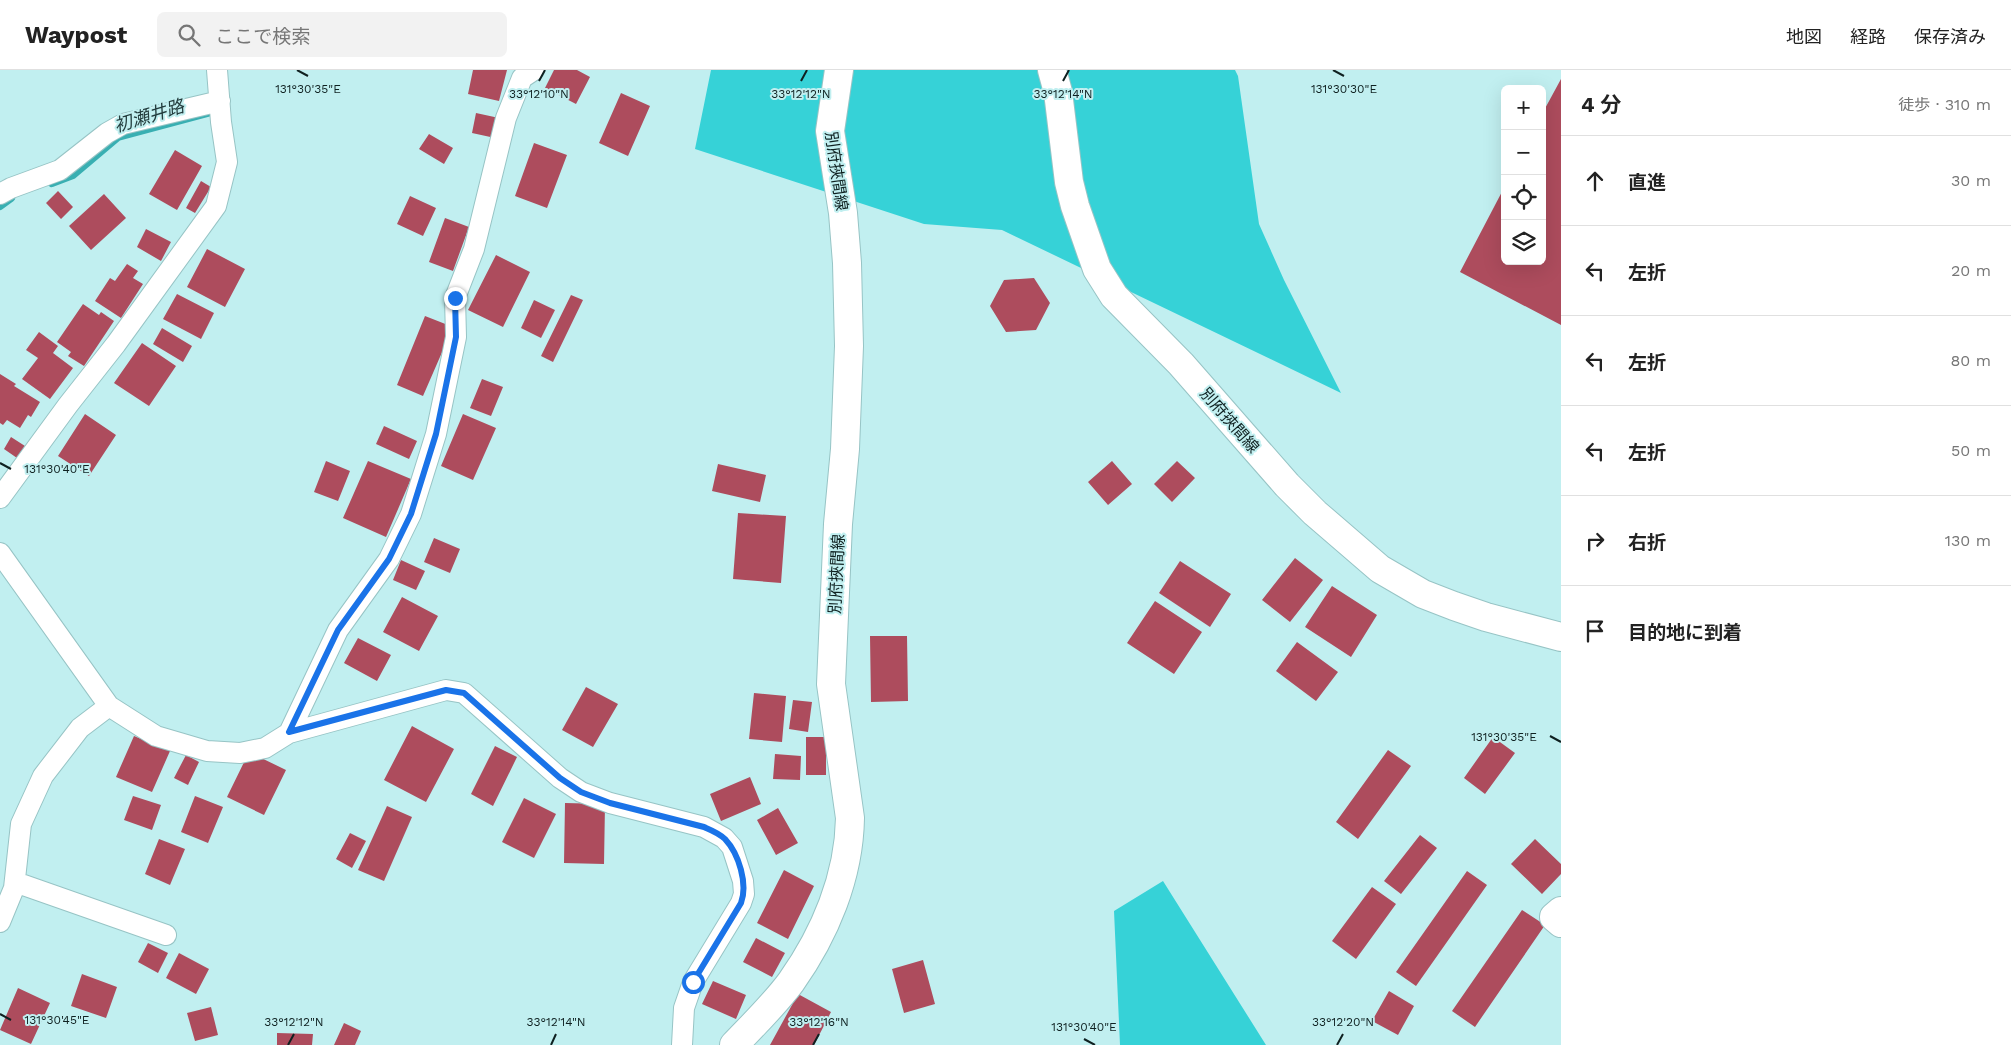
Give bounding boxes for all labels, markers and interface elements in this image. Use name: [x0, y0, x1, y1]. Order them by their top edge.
search box: [157, 12, 507, 57]
text: Waypost: [25, 21, 127, 49]
icon: search: [175, 21, 203, 49]
text: ここで検索: [215, 25, 310, 48]
text: 地図: [1786, 26, 1822, 47]
text: 経路: [1850, 26, 1886, 47]
text: 保存済み: [1914, 26, 1986, 47]
text: 131°30'35"E: [275, 82, 341, 96]
text: 131°30'30"E: [1311, 82, 1377, 96]
map controls: [1501, 85, 1546, 265]
button: +: [1501, 85, 1546, 130]
text: 33°12'10"N: [509, 87, 569, 101]
text: 33°12'12"N: [771, 87, 831, 101]
text: 33°12'14"N: [1033, 87, 1093, 101]
text: 4 分: [1581, 92, 1622, 117]
water label: 初瀬井路: [111, 94, 188, 136]
text: 徒歩 · 310 m: [1898, 95, 1991, 114]
street label: 別府挾間線: [822, 130, 851, 212]
button: −: [1501, 130, 1546, 175]
icon: ahead: [1581, 167, 1609, 195]
text: 直進: [1628, 171, 1666, 194]
text: 30 m: [1951, 171, 1991, 190]
button: locate: [1501, 175, 1546, 220]
button: layers: [1501, 220, 1546, 265]
icon: left: [1581, 257, 1609, 285]
text: 左折: [1628, 261, 1666, 284]
text: 20 m: [1951, 261, 1991, 280]
route end: [444, 287, 467, 310]
icon: left: [1581, 347, 1609, 375]
text: 左折: [1628, 351, 1666, 374]
text: 80 m: [1950, 351, 1991, 370]
street label: 別府挾間線: [1196, 384, 1263, 457]
icon: left: [1581, 437, 1609, 465]
text: 左折: [1628, 441, 1666, 464]
text: 50 m: [1951, 441, 1991, 460]
text: 131°30'40"E: [24, 462, 90, 476]
icon: right: [1581, 527, 1609, 555]
text: 右折: [1628, 531, 1666, 554]
text: 130 m: [1945, 531, 1991, 550]
street label: 別府挾間線: [825, 534, 848, 614]
icon: arrive: [1581, 617, 1609, 645]
text: 目的地に到着: [1628, 621, 1742, 644]
text: 131°30'35"E: [1471, 730, 1537, 744]
route start: [682, 971, 705, 994]
text: 131°30'45"E: [25, 1013, 90, 1027]
text: 33°12'12"N: [264, 1015, 324, 1029]
text: 33°12'14"N: [526, 1015, 586, 1029]
text: 33°12'16"N: [789, 1015, 849, 1029]
text: 33°12'20"N: [1312, 1015, 1374, 1029]
text: 131°30'40"E: [1051, 1020, 1117, 1034]

